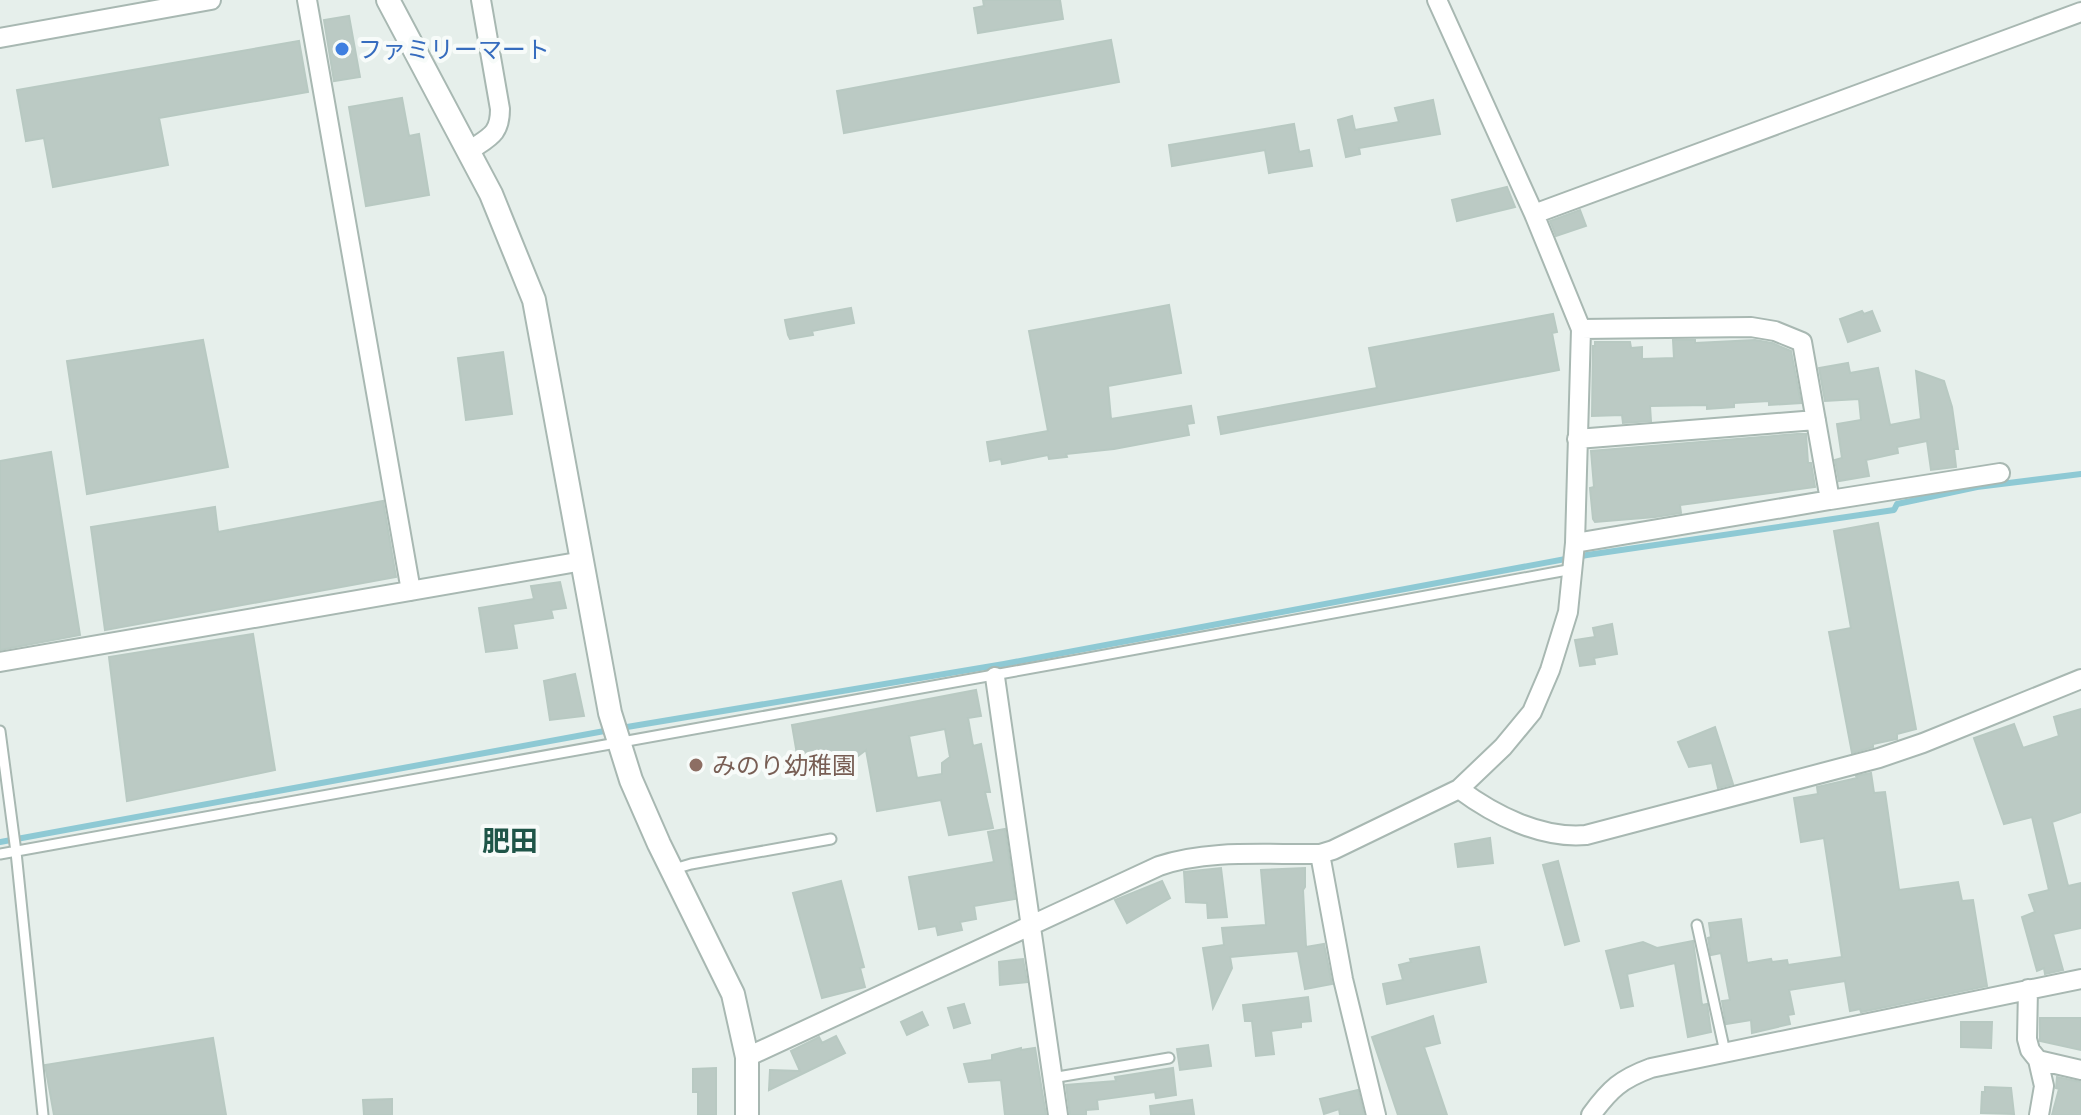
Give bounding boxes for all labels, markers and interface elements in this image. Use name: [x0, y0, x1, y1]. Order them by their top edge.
place label: ファミリーマート: [358, 33, 550, 66]
marker: ファミリーマート: [333, 40, 351, 58]
place label: みのり幼稚園: [712, 749, 856, 782]
marker: みのり幼稚園: [687, 756, 705, 774]
district label: 肥田: [482, 822, 538, 861]

